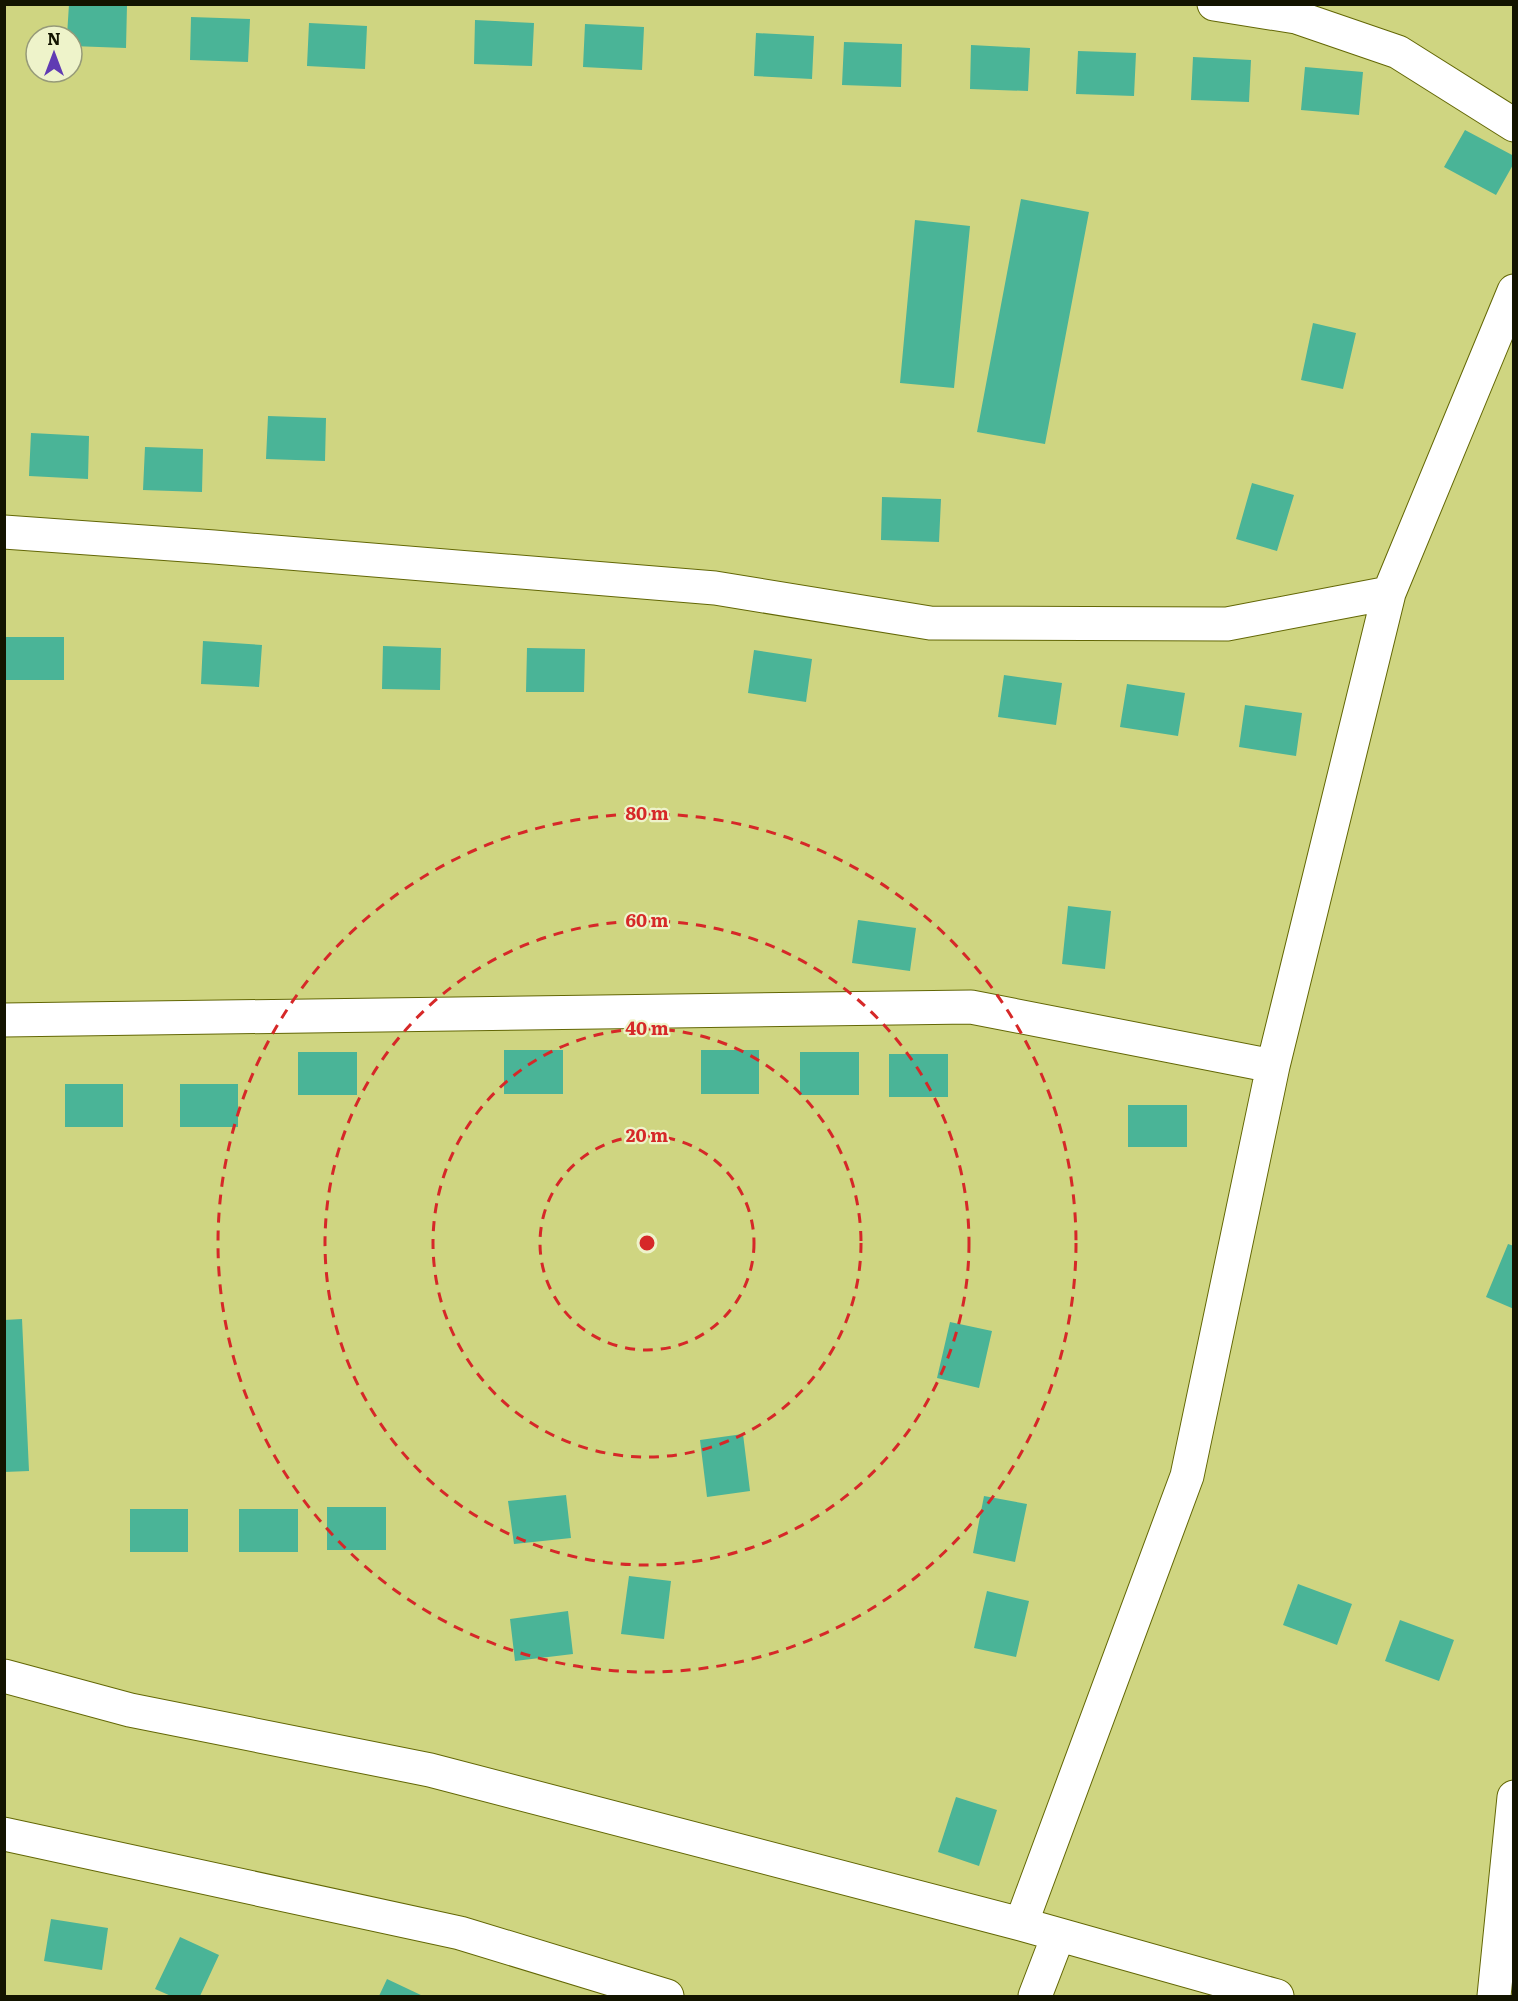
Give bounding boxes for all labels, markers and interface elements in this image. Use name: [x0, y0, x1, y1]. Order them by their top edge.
north arrow: [24, 24, 84, 84]
text: N: [47, 26, 61, 50]
text: 80 m: [625, 799, 669, 826]
text: 60 m: [625, 906, 669, 933]
text: 40 m: [625, 1014, 669, 1041]
text: 20 m: [626, 1121, 668, 1148]
centre of rings: [637, 1233, 657, 1253]

